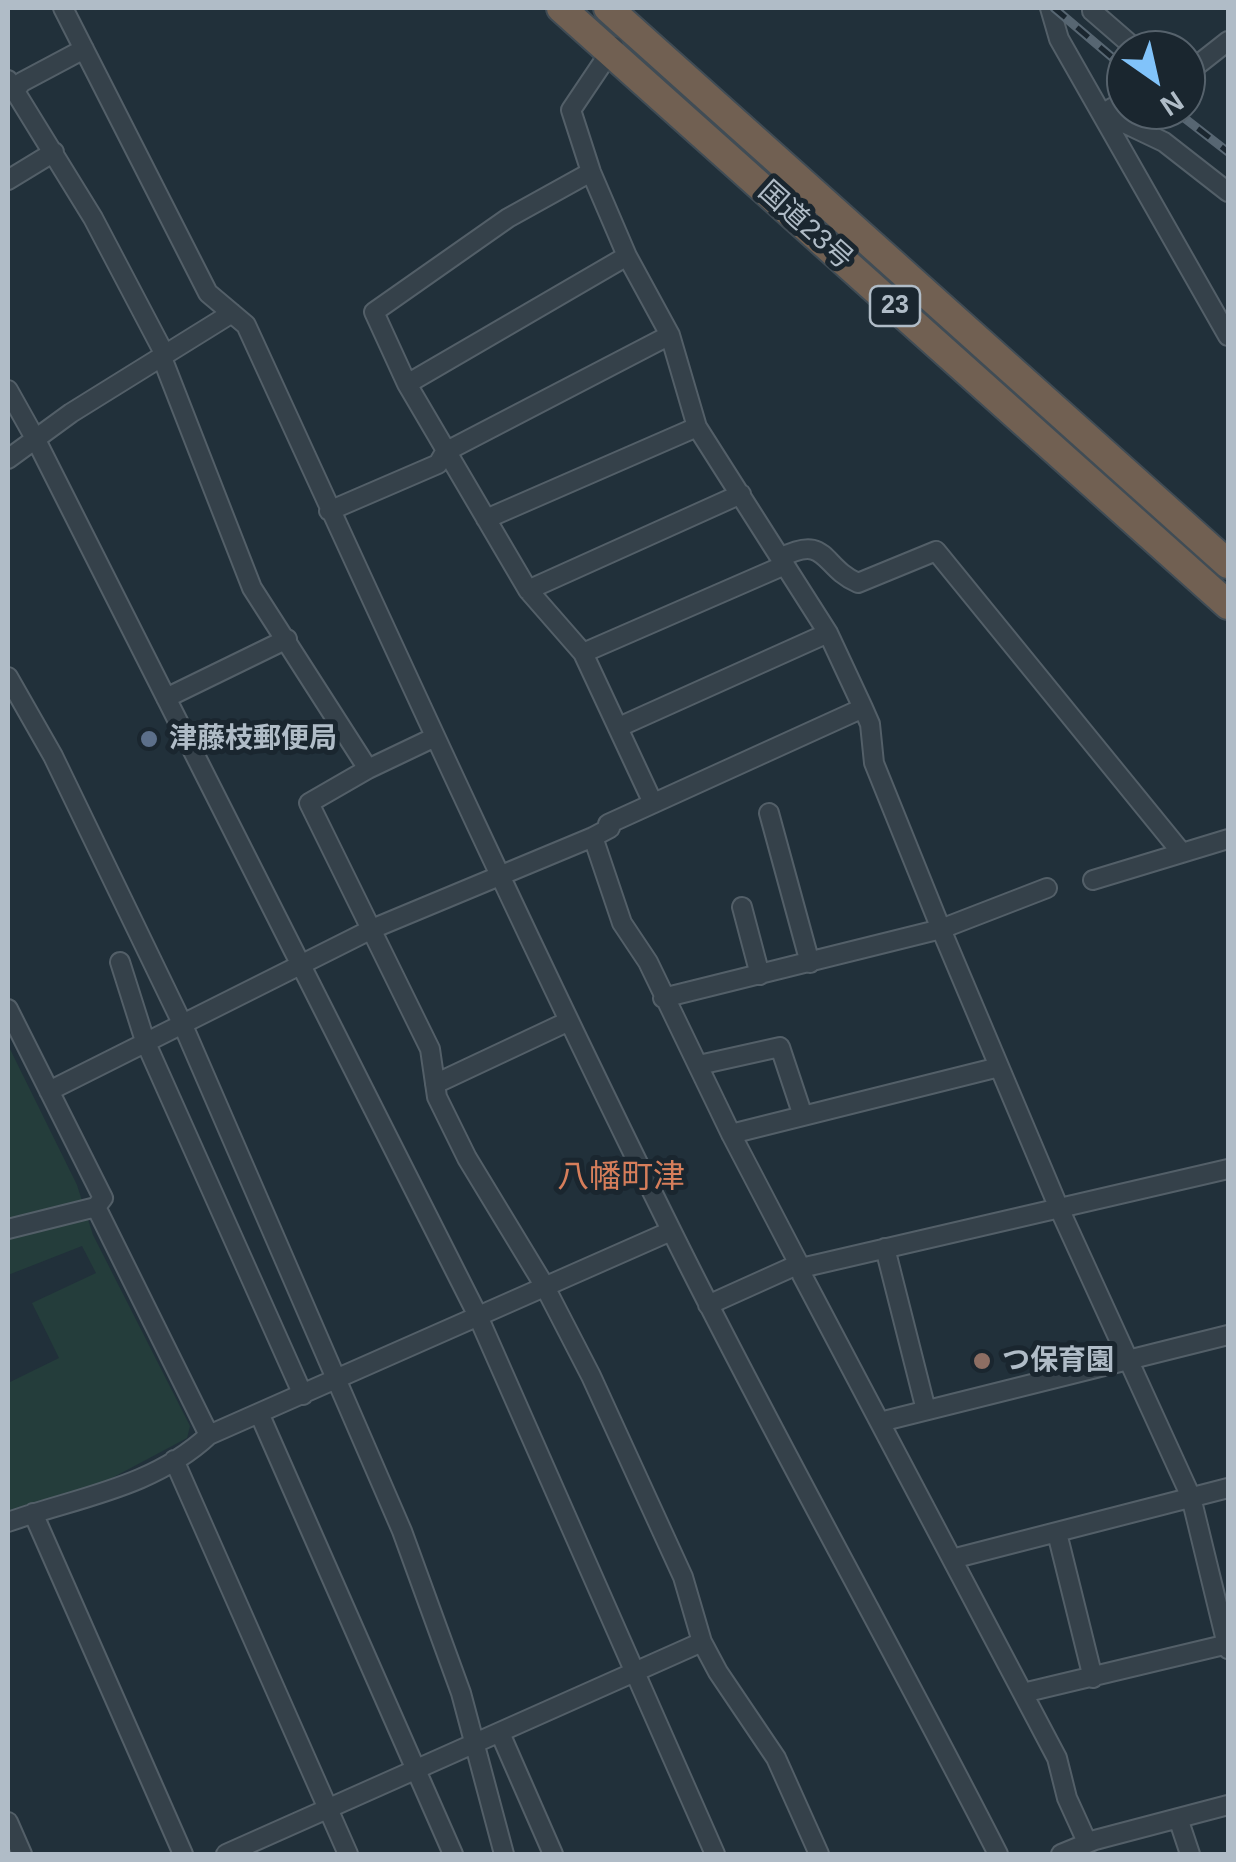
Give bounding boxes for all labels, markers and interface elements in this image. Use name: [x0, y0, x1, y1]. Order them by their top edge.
north arrow: [1106, 30, 1206, 130]
text: N: [1155, 85, 1189, 122]
street label: 国道23号: [751, 175, 859, 277]
road number: 23: [870, 286, 920, 326]
place label: 津藤枝郵便局: [169, 722, 337, 756]
marker: 津藤枝郵便局: [138, 728, 160, 750]
district label: 八幡町津: [557, 1159, 685, 1197]
place label: つ保育園: [1002, 1344, 1114, 1378]
marker: つ保育園: [971, 1350, 993, 1372]

